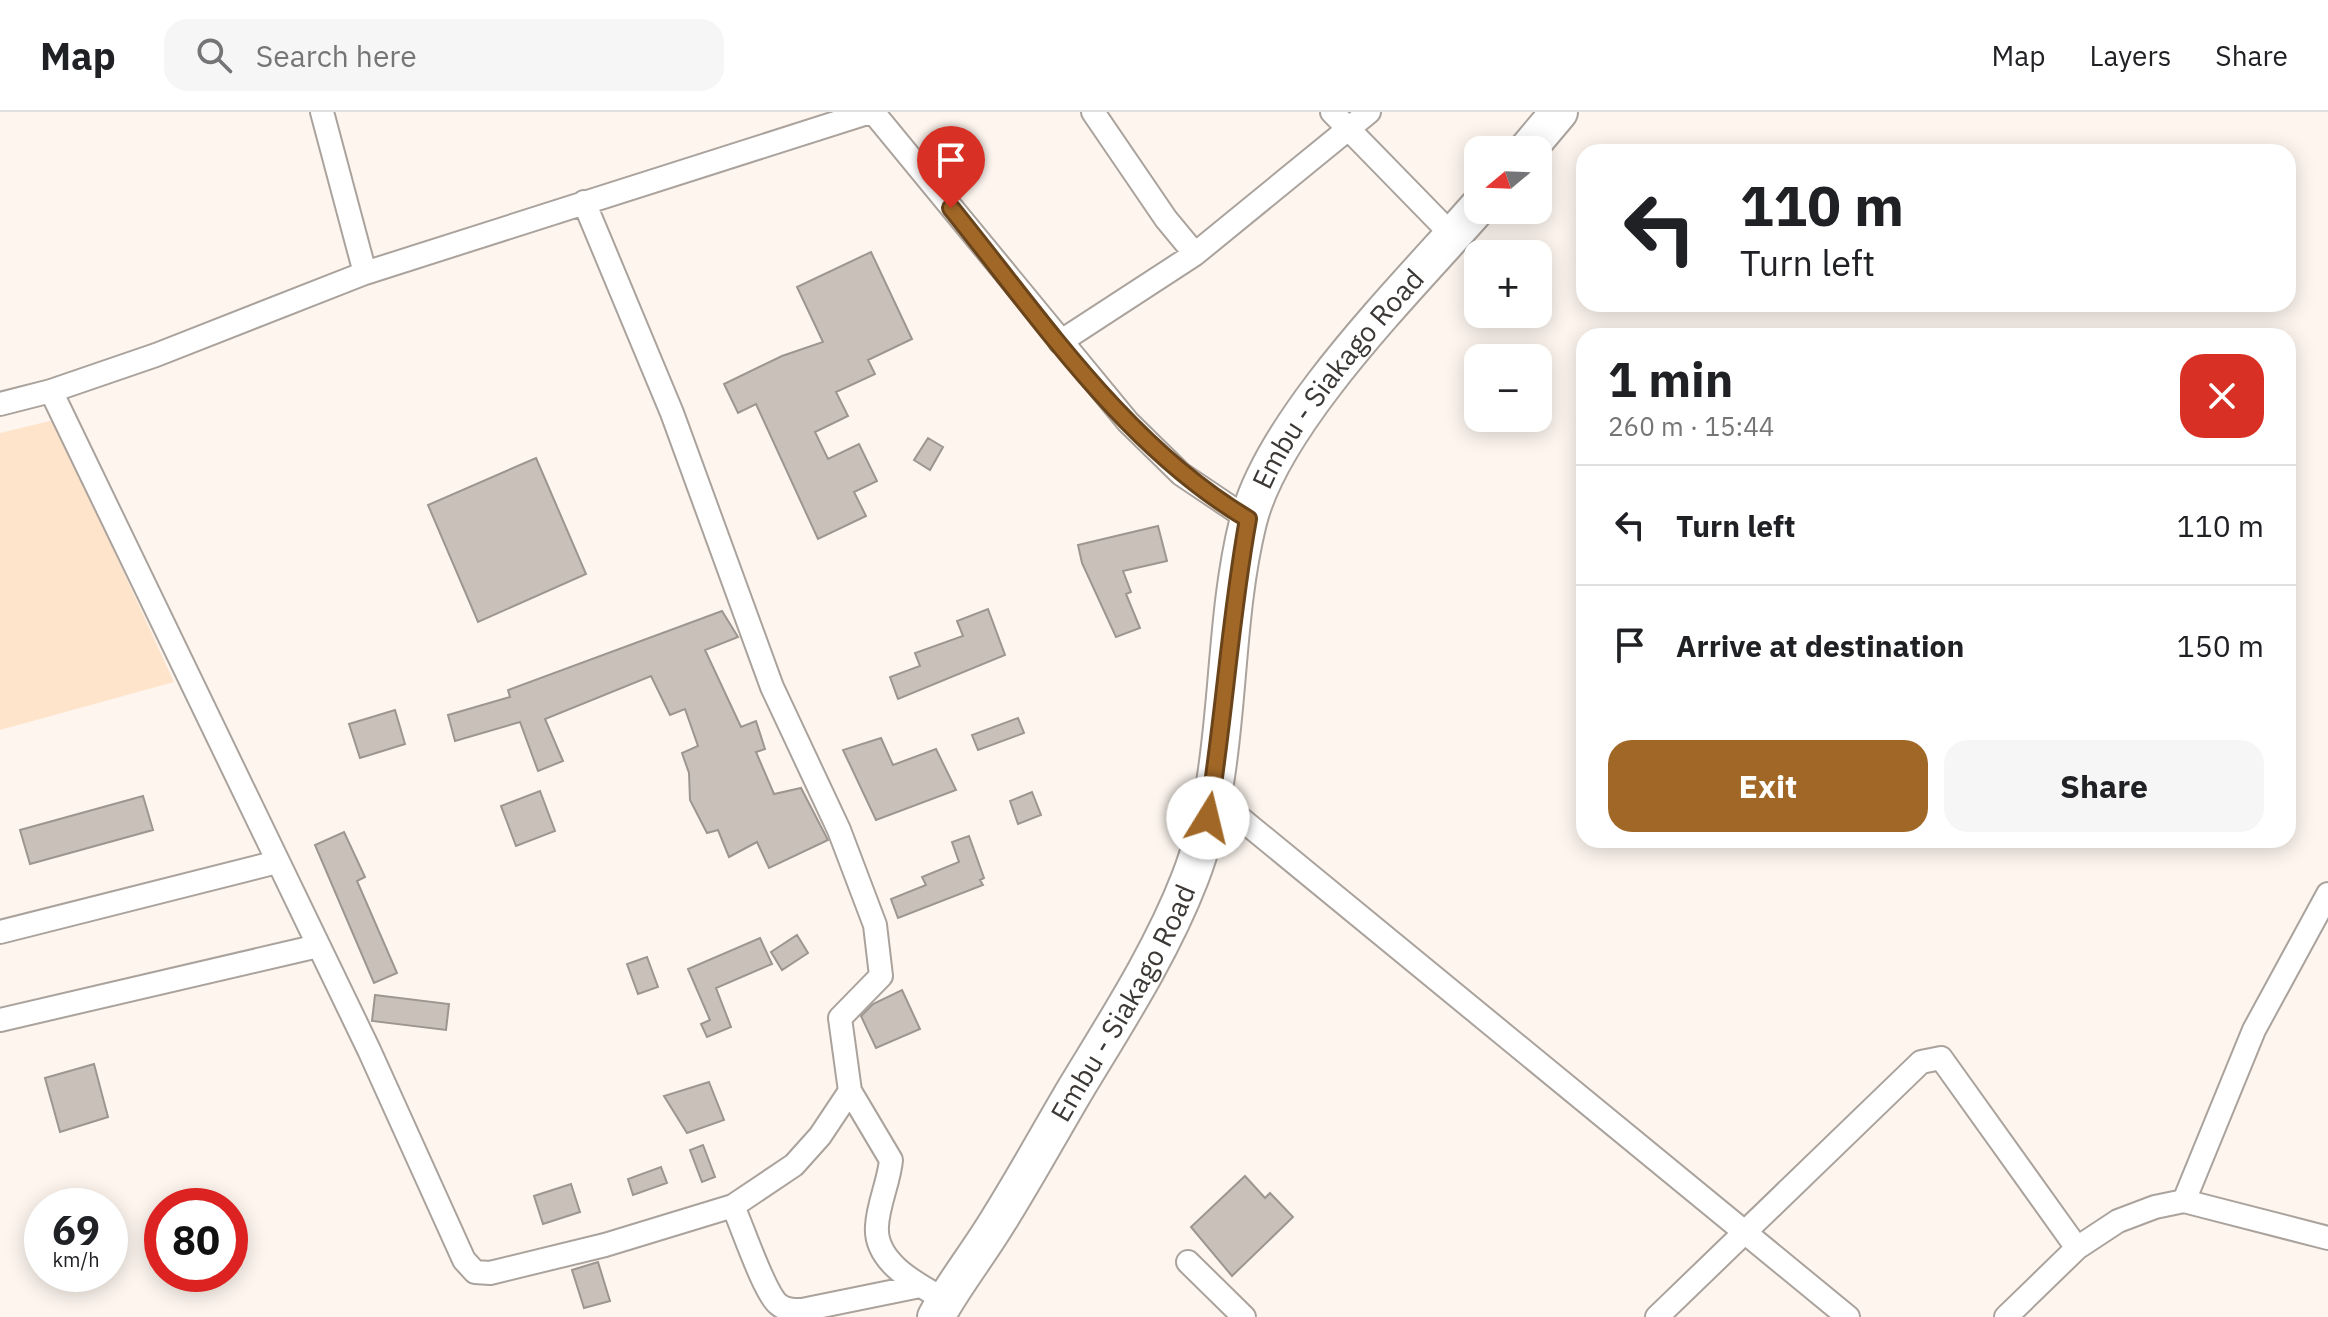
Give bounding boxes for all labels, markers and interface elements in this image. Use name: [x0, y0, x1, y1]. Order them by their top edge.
search box: [164, 19, 724, 91]
text: Map: [40, 31, 116, 80]
icon: search: [192, 33, 236, 77]
text: Search here: [256, 36, 417, 75]
text: Map: [1991, 37, 2045, 74]
text: Layers: [2089, 37, 2171, 74]
text: Share: [2215, 37, 2288, 74]
pin: [917, 126, 985, 208]
north arrow: [1464, 136, 1552, 224]
map controls: [1464, 136, 1552, 432]
icon: arrive: [929, 138, 973, 182]
text: 110 m: [1740, 169, 1904, 241]
icon: left: [1608, 176, 1712, 280]
text: Turn left: [1740, 239, 1875, 286]
button: +: [1464, 240, 1552, 328]
street label: Embu - Siakago Road: [1243, 261, 1432, 495]
button: −: [1464, 344, 1552, 432]
text: 1 min: [1608, 348, 1733, 410]
button: close: [2180, 354, 2264, 438]
text: 260 m · 15:44: [1608, 409, 1774, 443]
icon: left: [1608, 503, 1652, 547]
text: Turn left: [1676, 506, 1795, 545]
text: 110 m: [2177, 506, 2264, 545]
icon: arrive: [1608, 623, 1652, 667]
text: Arrive at destination: [1676, 626, 1964, 665]
text: 150 m: [2177, 626, 2264, 665]
button: Exit: [1608, 740, 1928, 832]
button: Share: [1944, 740, 2264, 832]
position arrow: [1166, 776, 1250, 860]
street label: Embu - Siakago Road: [1042, 879, 1204, 1128]
speed limit sign: 80: [144, 1188, 248, 1292]
text: 69: [52, 1204, 100, 1256]
text: km/h: [52, 1246, 100, 1273]

